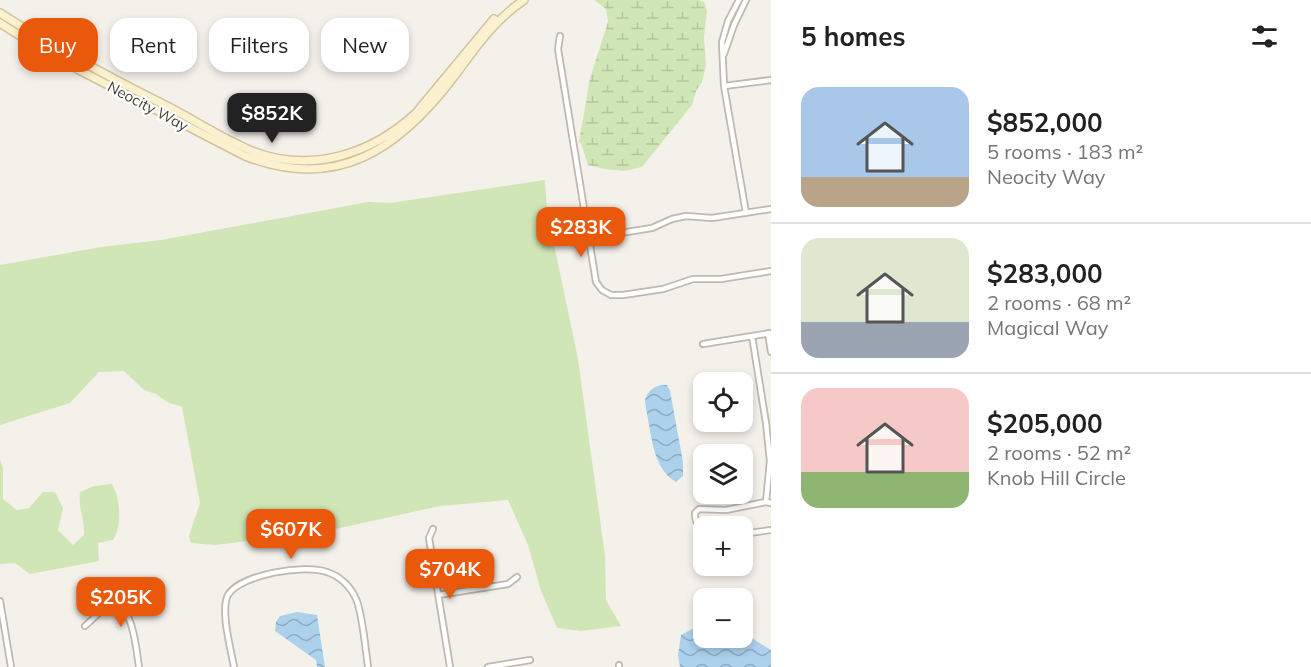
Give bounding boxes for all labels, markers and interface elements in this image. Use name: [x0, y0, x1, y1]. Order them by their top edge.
chip: Buy: [18, 18, 98, 72]
chip: Rent: [110, 18, 197, 72]
chip: Filters: [209, 18, 309, 72]
chip: New: [321, 18, 409, 72]
text: 5 homes: [801, 20, 905, 53]
icon: filters: [1248, 20, 1281, 53]
street label: Neocity Way: [104, 77, 192, 135]
pin: $852K: [230, 93, 314, 144]
text: $852K: [241, 100, 303, 125]
text: $852,000: [987, 106, 1103, 139]
icon: home: [849, 111, 921, 183]
text: 5 rooms · 183 m²: [987, 139, 1143, 164]
text: Neocity Way: [987, 164, 1105, 189]
pin: $283K: [539, 207, 623, 258]
text: $283K: [550, 214, 612, 239]
text: $283,000: [987, 257, 1103, 290]
icon: home: [849, 262, 921, 334]
text: 2 rooms · 68 m²: [987, 290, 1131, 315]
text: Magical Way: [987, 315, 1108, 340]
map controls: [693, 372, 753, 648]
button: locate: [693, 372, 753, 432]
text: $205,000: [987, 407, 1103, 440]
icon: home: [849, 412, 921, 484]
text: 2 rooms · 52 m²: [987, 440, 1131, 465]
button: layers: [693, 444, 753, 504]
text: Knob Hill Circle: [987, 465, 1126, 490]
pin: $607K: [249, 509, 333, 560]
text: $607K: [260, 516, 322, 541]
button: +: [693, 516, 753, 576]
pin: $704K: [408, 549, 492, 600]
text: $704K: [419, 556, 481, 581]
pin: $205K: [79, 577, 163, 628]
text: $205K: [90, 584, 152, 609]
button: −: [693, 588, 753, 648]

